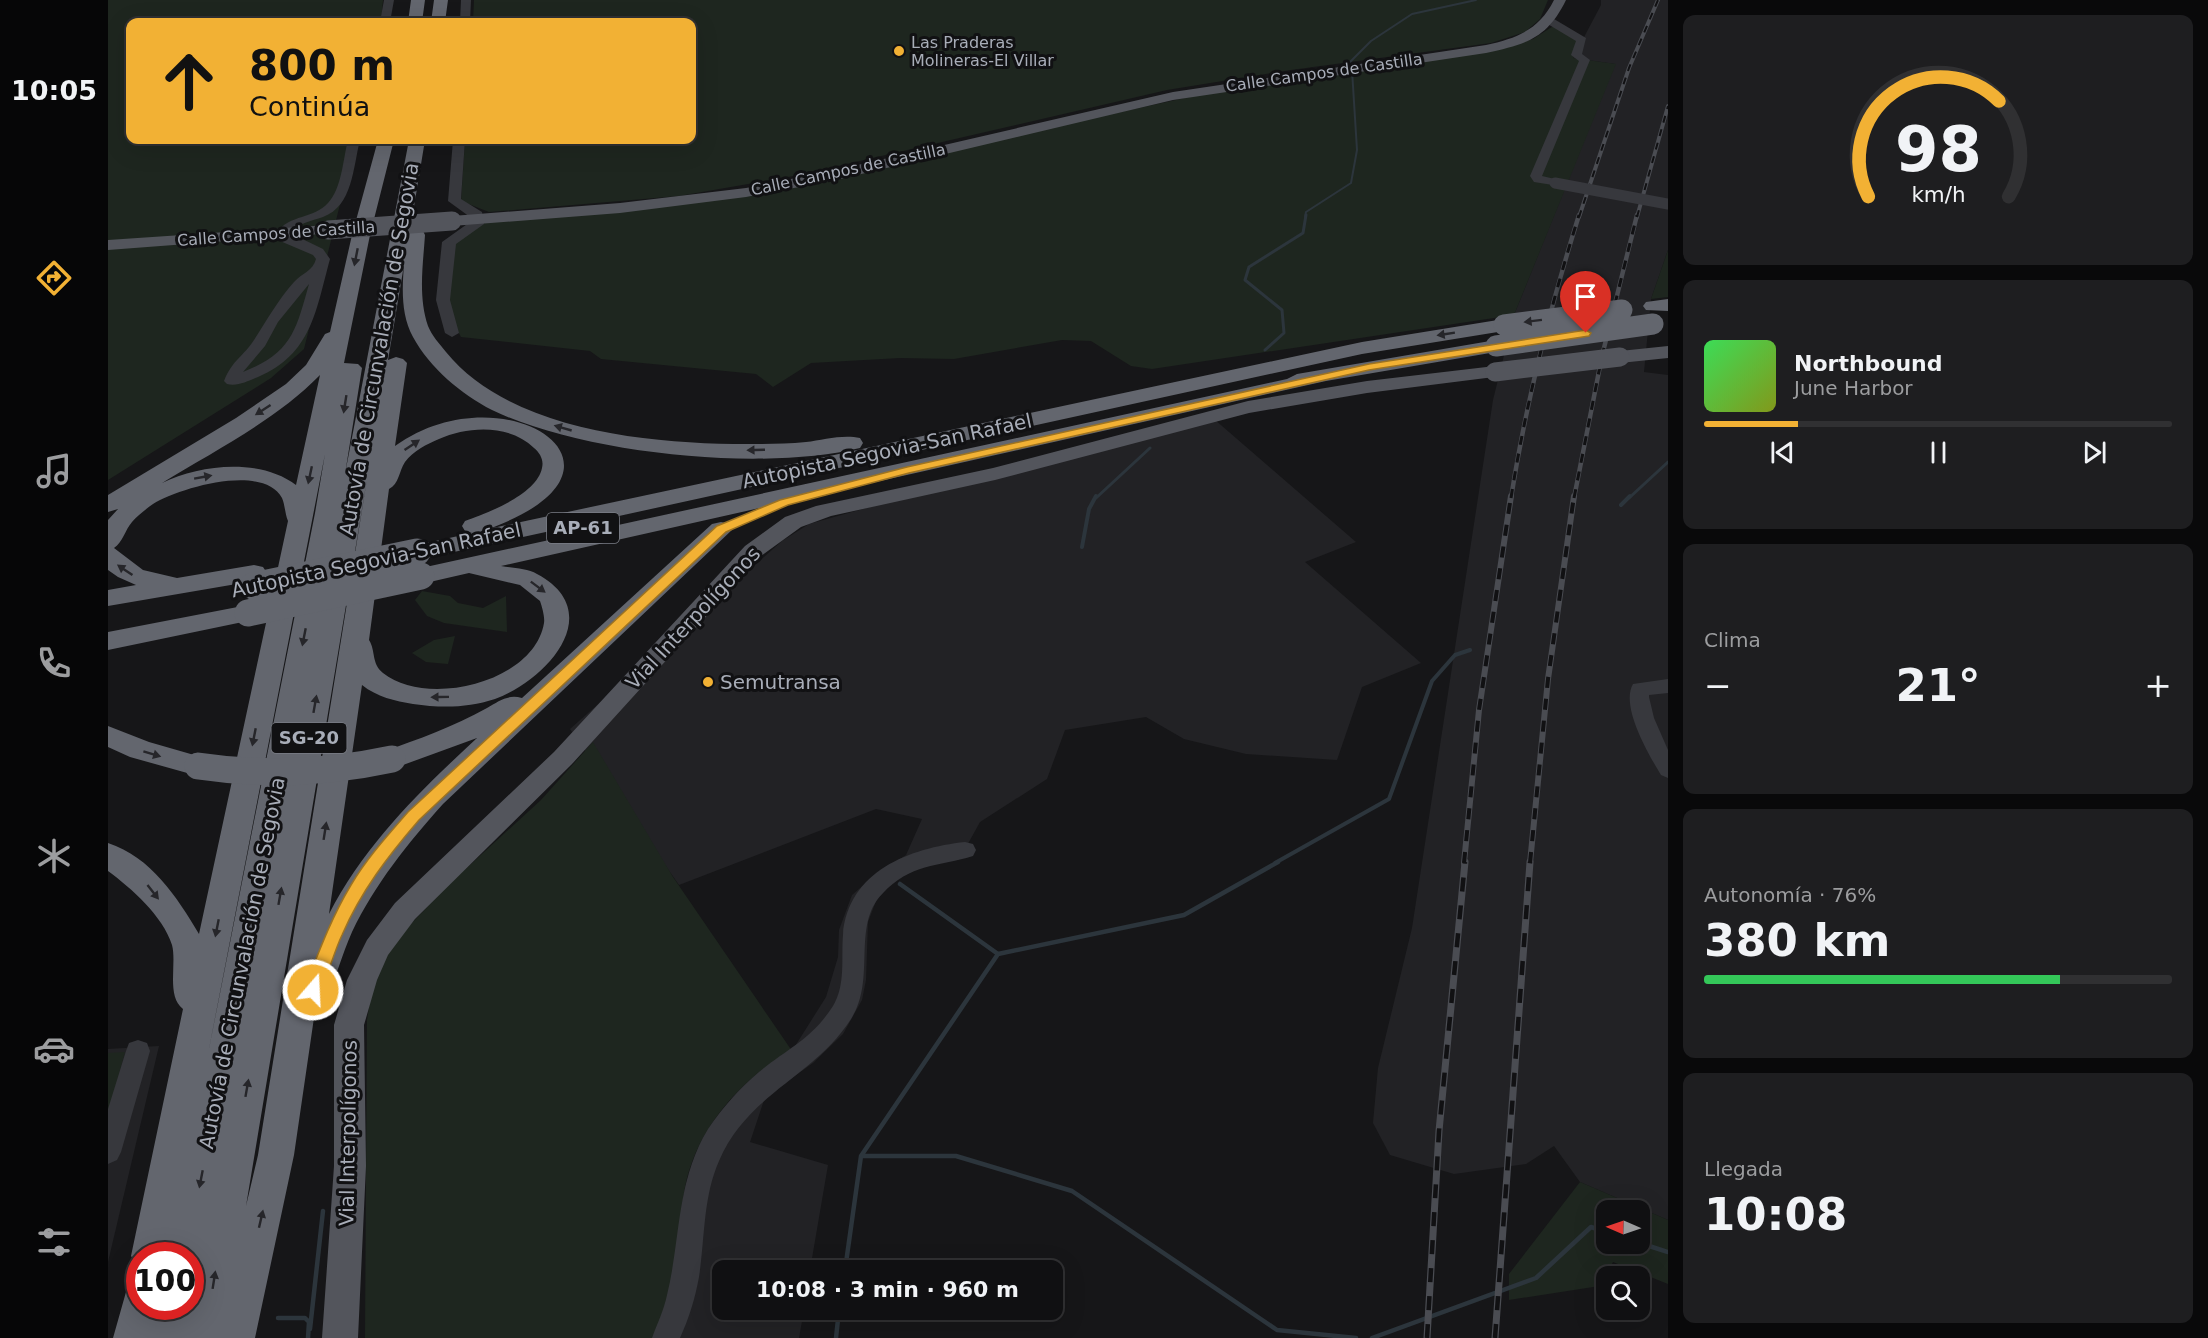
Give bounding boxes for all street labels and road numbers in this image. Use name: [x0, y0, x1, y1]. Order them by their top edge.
street label: Calle Campos de Castilla: [1224, 49, 1424, 96]
street label: Calle Campos de Castilla: [749, 140, 947, 199]
street label: Autovía de Circunvalación de Segovia: [334, 161, 424, 537]
street label: Calle Campos de Castilla: [176, 217, 376, 250]
street label: Autopista Segovia-San Rafael: [740, 409, 1034, 493]
road number: AP-61: [547, 513, 619, 543]
street label: Autopista Segovia-San Rafael: [229, 518, 523, 602]
street label: Vial Interpolígonos: [621, 542, 765, 694]
road number: SG-20: [272, 723, 346, 753]
street label: Autovía de Circunvalación de Segovia: [194, 775, 290, 1151]
street label: Vial Interpolígonos: [334, 1040, 362, 1226]

